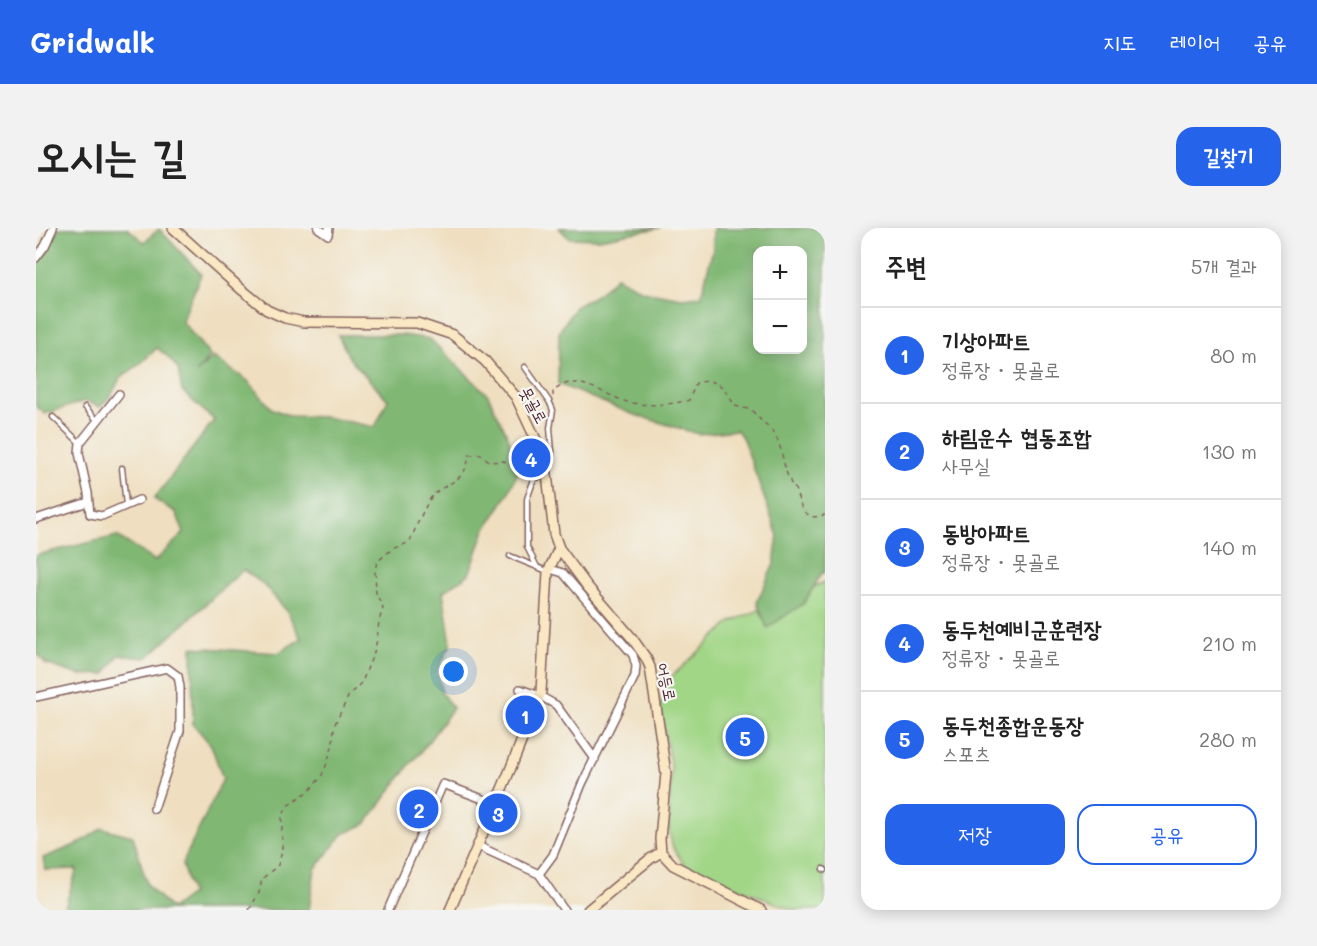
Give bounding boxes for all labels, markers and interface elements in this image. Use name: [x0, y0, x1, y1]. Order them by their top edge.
text: Gridwalk: [30, 24, 155, 60]
text: 지도: [1103, 28, 1137, 55]
text: 레이어: [1170, 28, 1220, 55]
text: 공유: [1253, 28, 1287, 55]
text: 오시는 길: [36, 127, 186, 182]
button: 길찾기: [1176, 127, 1281, 186]
map controls: [753, 246, 807, 354]
button: +: [753, 246, 807, 300]
text: 주변: [885, 249, 927, 283]
text: 5개 결과: [1191, 253, 1257, 279]
button: −: [753, 300, 807, 354]
text: 기상아파트: [942, 326, 1031, 355]
text: 1: [900, 342, 909, 368]
text: 80 m: [1210, 342, 1257, 368]
text: 정류장 · 못골로: [942, 356, 1060, 382]
street label: 못골로: [516, 383, 553, 427]
text: 하림운수 협동조합: [942, 422, 1092, 451]
pin: 4: [512, 436, 550, 480]
text: 2: [899, 438, 910, 464]
text: 130 m: [1202, 438, 1257, 464]
text: 사무실: [942, 452, 990, 478]
text: 동방아파트: [942, 518, 1031, 547]
text: 3: [899, 534, 911, 560]
text: 140 m: [1202, 534, 1257, 560]
text: 정류장 · 못골로: [942, 548, 1060, 574]
text: 동두천예비군훈련장: [942, 614, 1101, 643]
text: 4: [898, 630, 911, 656]
text: 210 m: [1202, 630, 1257, 656]
text: 정류장 · 못골로: [942, 644, 1060, 670]
your location: [439, 657, 468, 686]
street label: 어등로: [653, 661, 682, 703]
pin: 1: [506, 692, 544, 738]
text: 동두천종합운동장: [942, 710, 1084, 739]
pin: 5: [726, 714, 764, 760]
text: 5: [899, 726, 910, 752]
text: 280 m: [1199, 726, 1257, 752]
text: 스포츠: [942, 740, 990, 766]
pin: 2: [400, 786, 439, 832]
pin: 3: [478, 790, 518, 836]
button: 저장: [885, 804, 1065, 865]
button: 공유: [1077, 804, 1257, 865]

